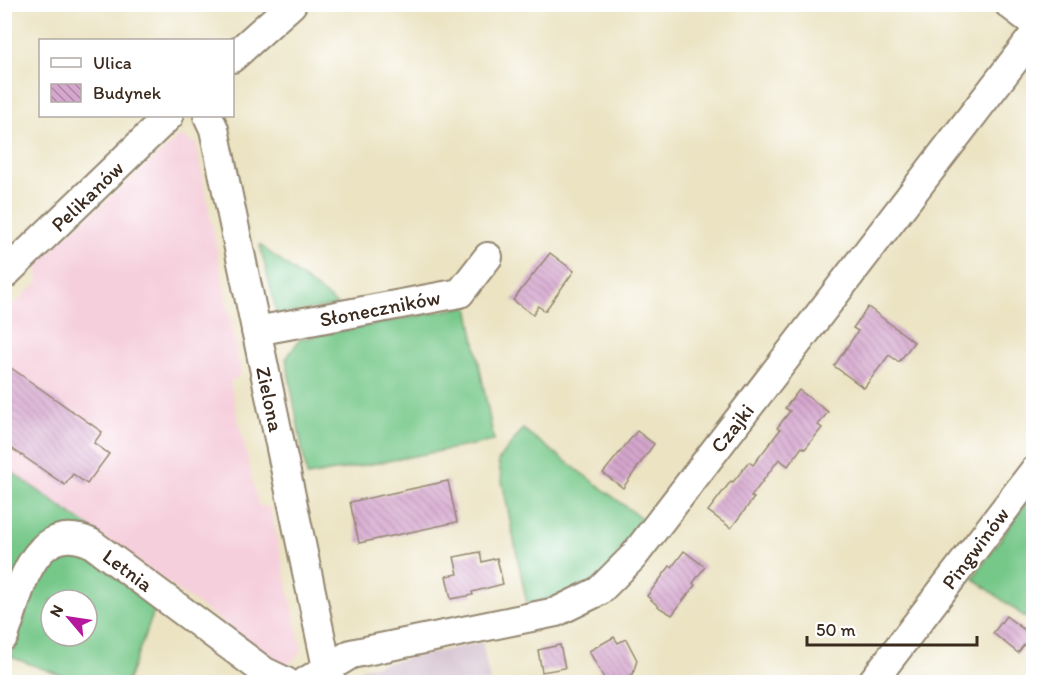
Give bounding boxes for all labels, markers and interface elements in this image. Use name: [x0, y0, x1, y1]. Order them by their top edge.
legend: [39, 39, 234, 117]
text: Ulica: [93, 52, 132, 74]
text: Budynek: [93, 82, 162, 104]
street label: Pelikanów: [45, 155, 129, 237]
street label: Słoneczników: [317, 284, 443, 332]
street label: Zielona: [251, 364, 289, 434]
street label: Czajki: [705, 398, 759, 458]
street label: Pingwinów: [936, 502, 1014, 594]
street label: Letnia: [98, 543, 158, 597]
north arrow: [39, 588, 99, 648]
text: N: [45, 602, 67, 620]
scale bar: [807, 609, 976, 647]
text: 50 m: [816, 619, 856, 641]

